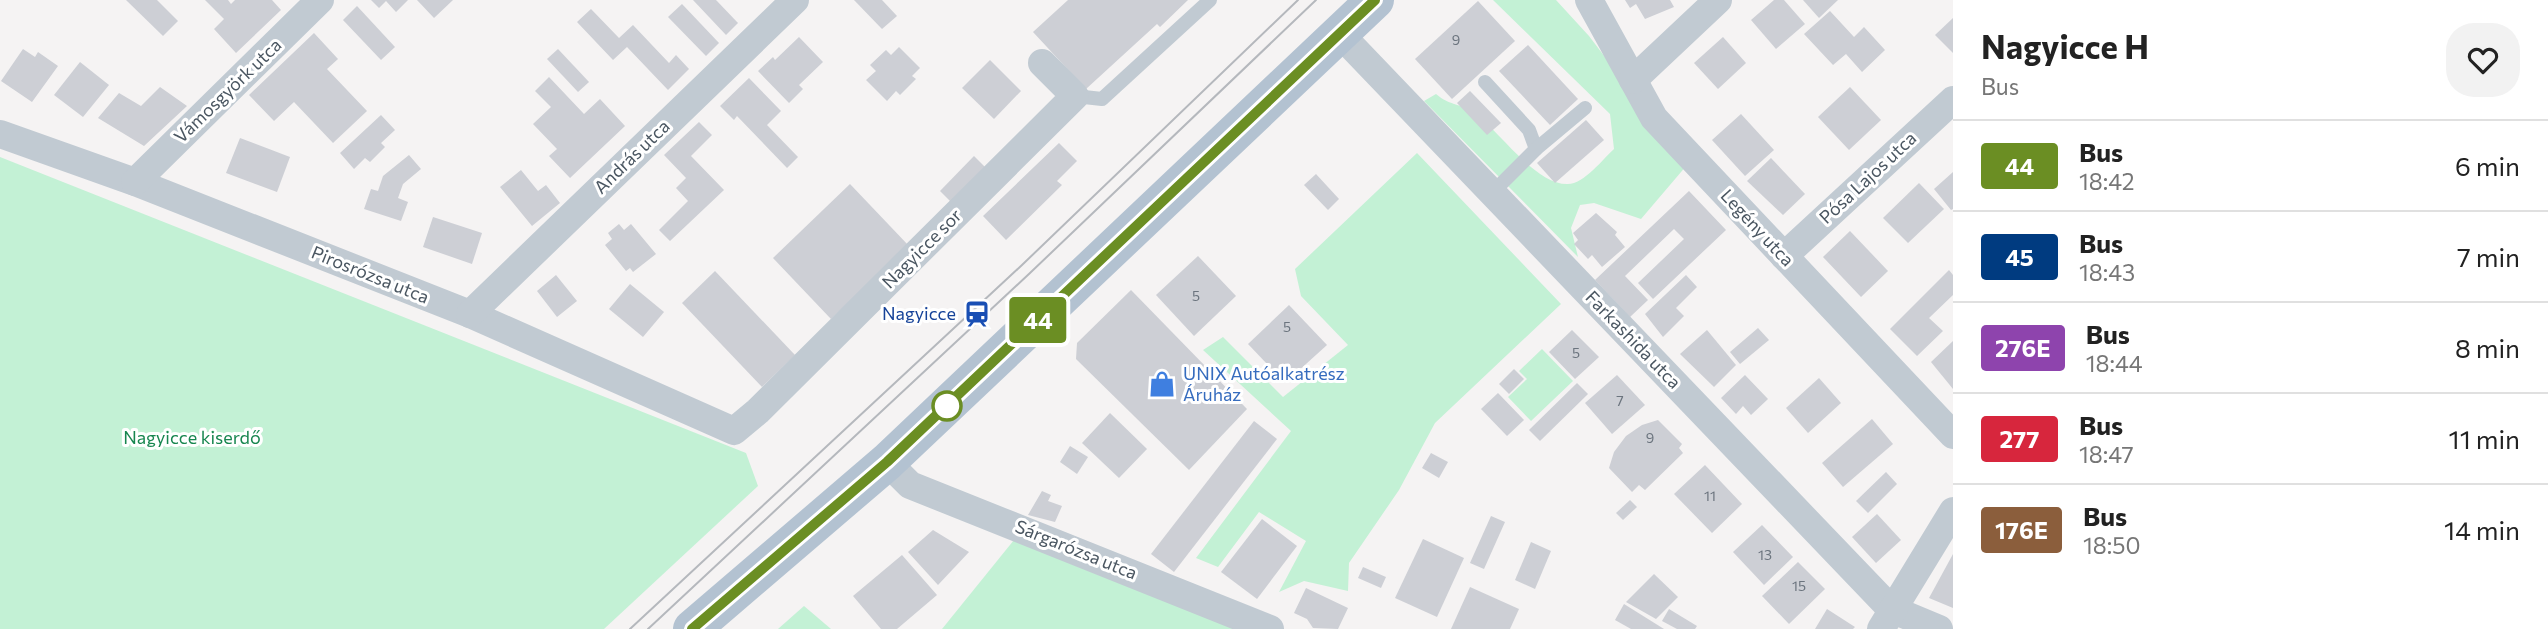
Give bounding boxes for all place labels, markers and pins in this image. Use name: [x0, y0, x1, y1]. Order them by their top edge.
station icon: Nagyicce: [962, 299, 992, 329]
place label: Nagyicce: [882, 302, 956, 324]
place label: UNIX Autóalkatrész Áruház: [1183, 362, 1345, 405]
shop icon: UNIX Autóalkatrész Áruház: [1147, 369, 1177, 399]
unlabelled marker: [932, 391, 962, 421]

